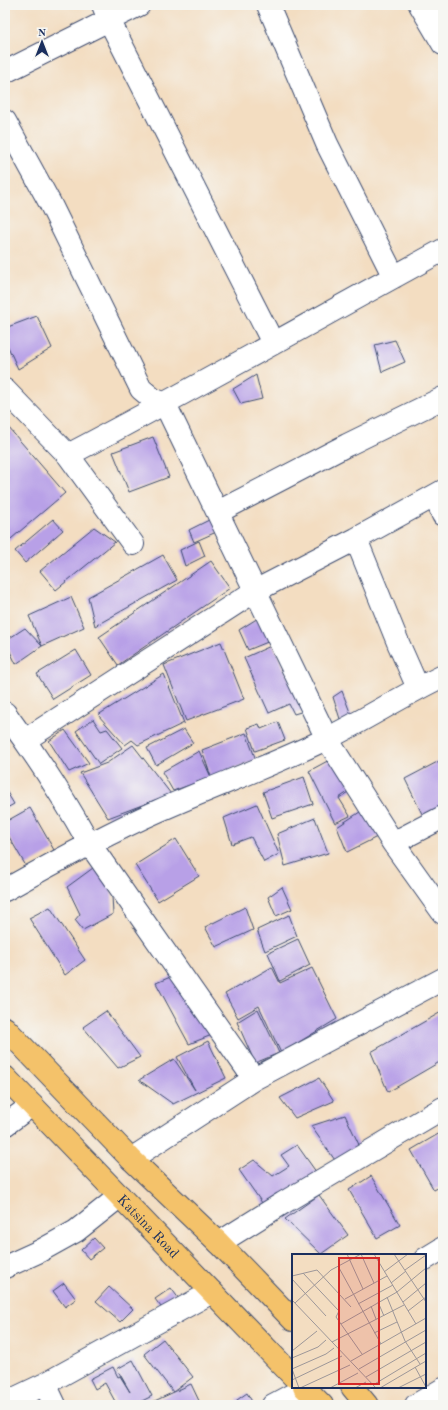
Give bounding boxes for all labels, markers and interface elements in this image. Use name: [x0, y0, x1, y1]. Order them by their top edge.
north arrow: [22, 22, 62, 62]
text: N: [38, 28, 47, 39]
street label: Katsina Road: [114, 1192, 181, 1261]
inset map: [292, 1254, 426, 1388]

